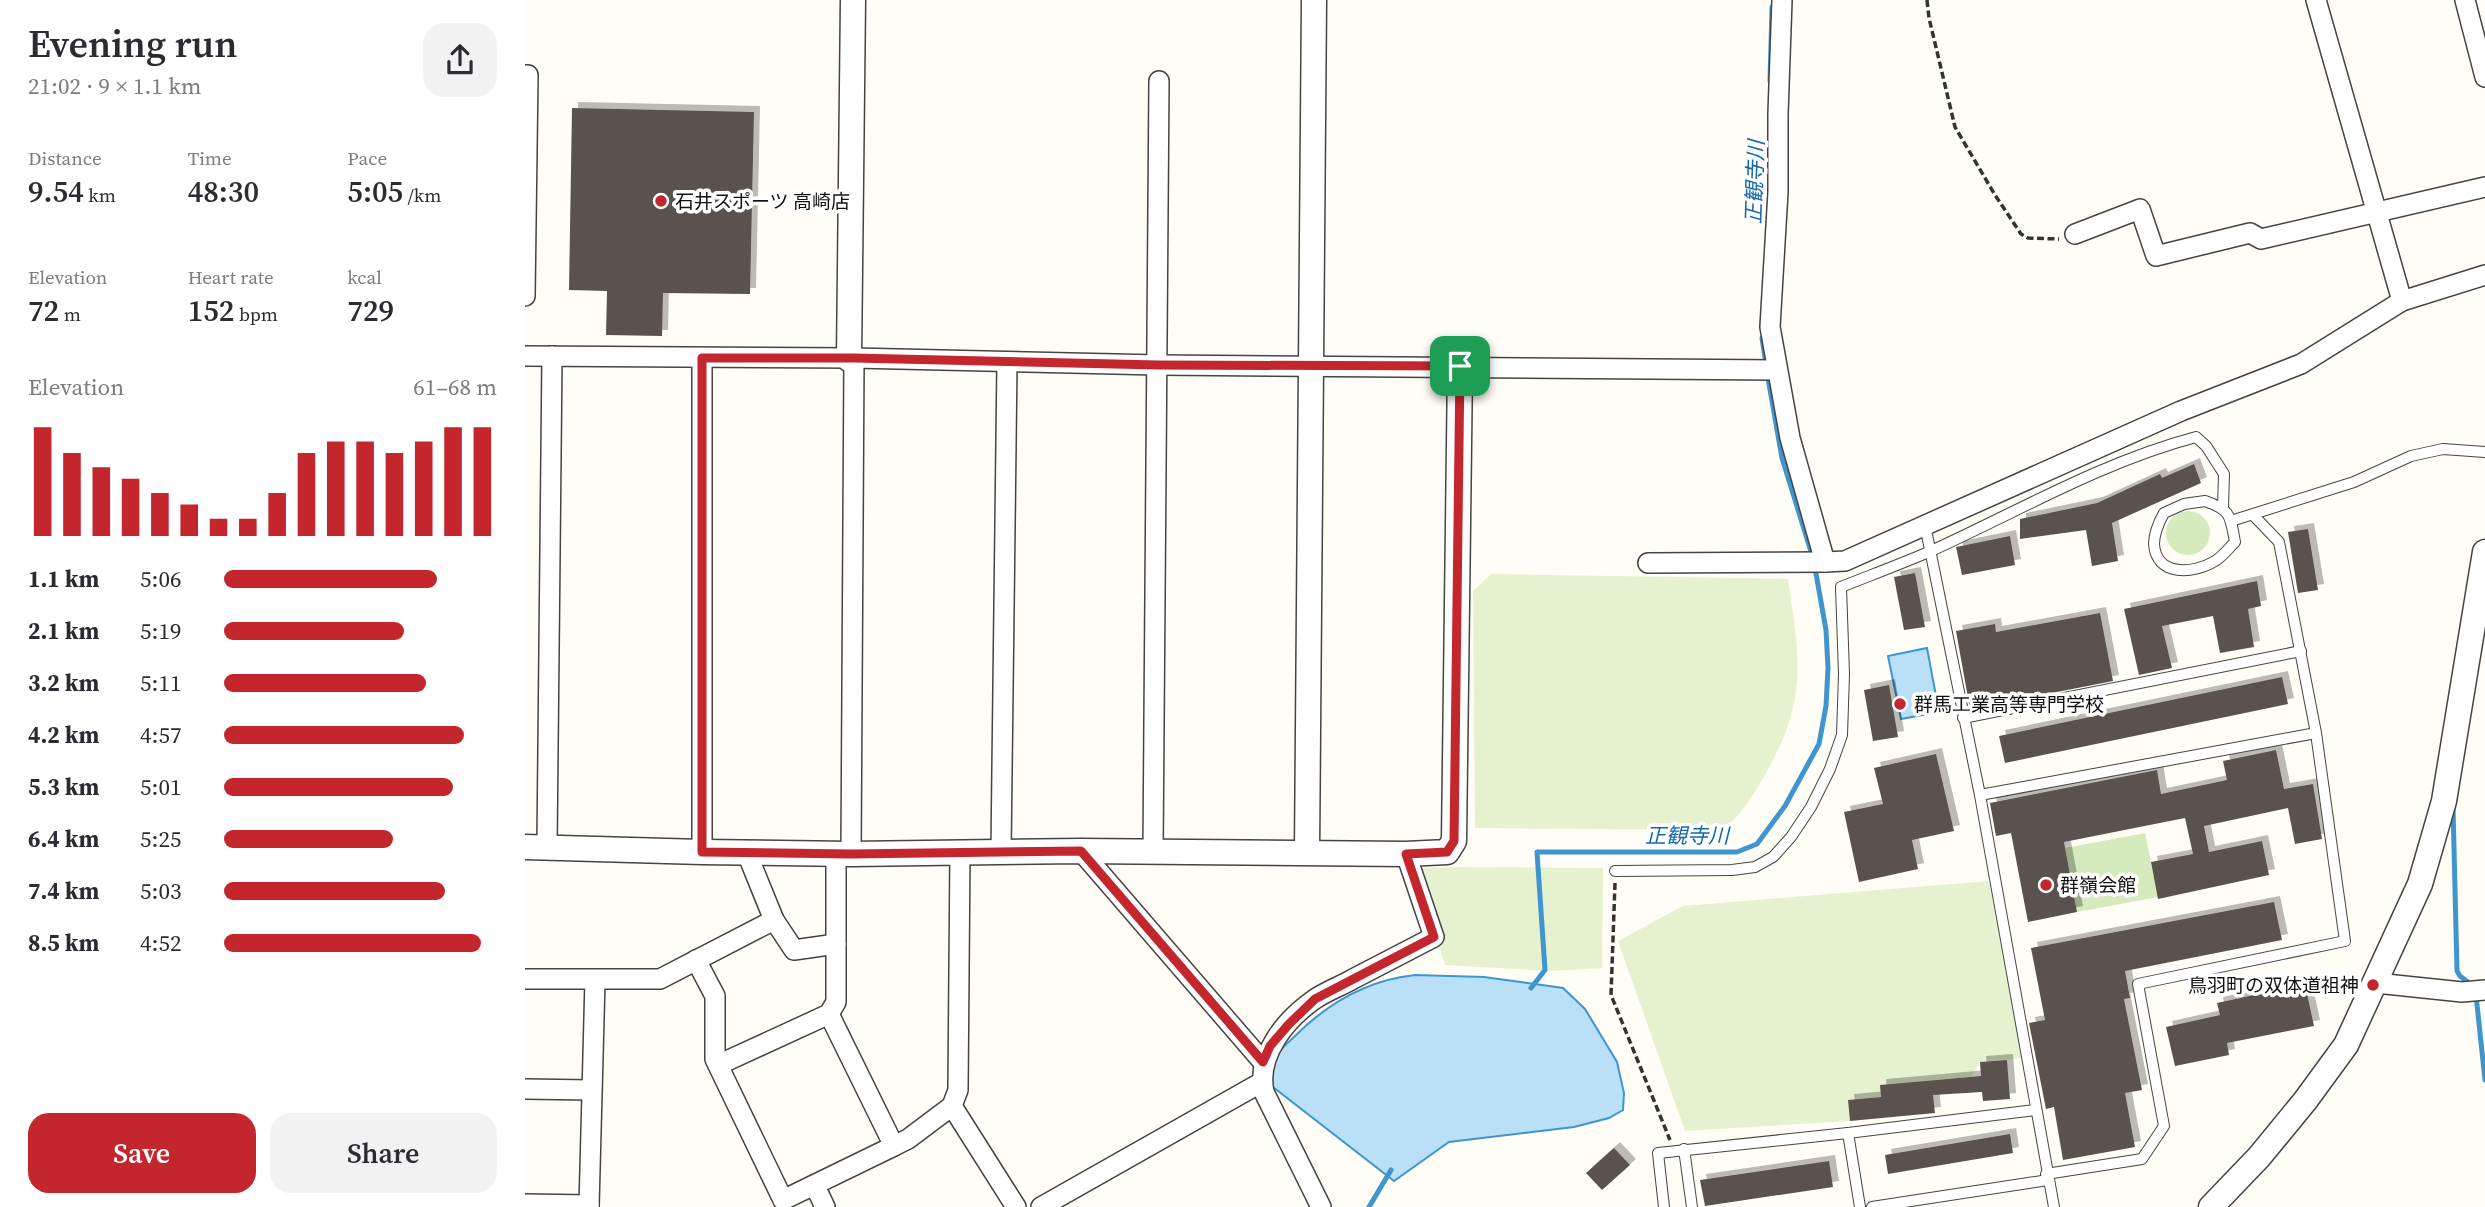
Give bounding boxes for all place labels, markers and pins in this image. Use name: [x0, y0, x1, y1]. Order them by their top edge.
place label: 石井スポーツ 高崎店: [675, 188, 850, 214]
marker: 石井スポーツ 高崎店: [653, 193, 669, 209]
pin: [1430, 336, 1490, 396]
place label: 群馬工業高等専門学校: [1914, 691, 2104, 717]
marker: 群馬工業高等専門学校: [1892, 696, 1908, 712]
place label: 群嶺会館: [2060, 872, 2136, 898]
marker: 群嶺会館: [2038, 877, 2054, 893]
place label: 鳥羽町の双体道祖神: [2188, 972, 2359, 998]
marker: 鳥羽町の双体道祖神: [2365, 977, 2381, 993]

